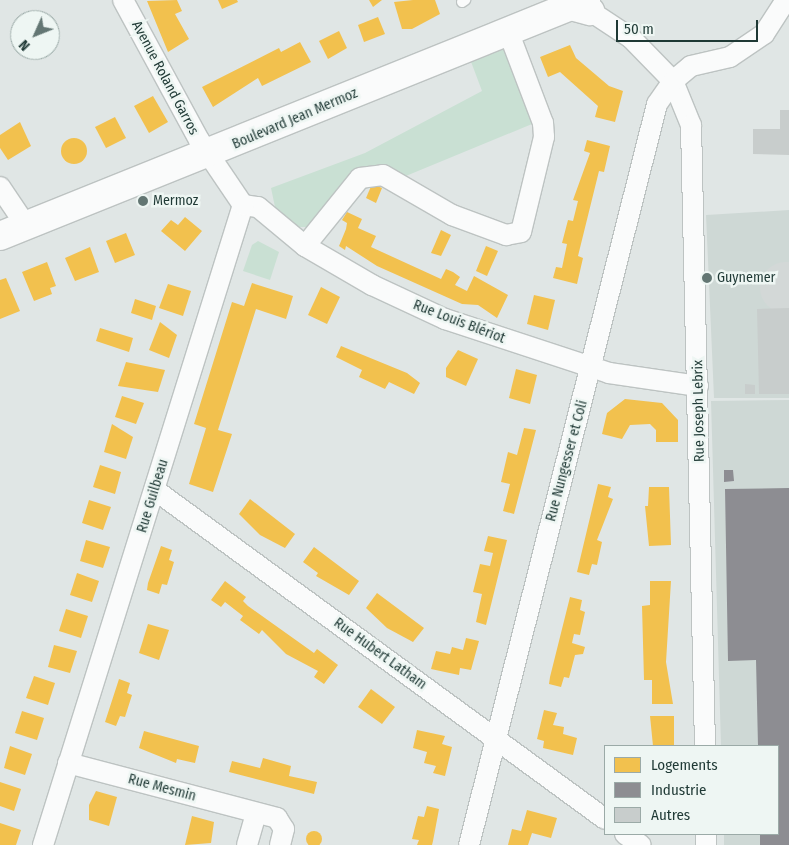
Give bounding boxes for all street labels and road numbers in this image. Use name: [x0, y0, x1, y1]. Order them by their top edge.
street label: Avenue Roland Garros: [128, 18, 202, 138]
street label: Boulevard Jean Mermoz: [230, 85, 360, 153]
street label: Rue Louis Blériot: [411, 297, 507, 347]
street label: Rue Joseph Lebrix: [690, 360, 708, 462]
street label: Rue Nungesser et Coli: [543, 399, 591, 523]
street label: Rue Guilbeau: [134, 457, 172, 535]
street label: Rue Hubert Latham: [330, 615, 430, 693]
street label: Rue Mesmin: [126, 771, 198, 805]

